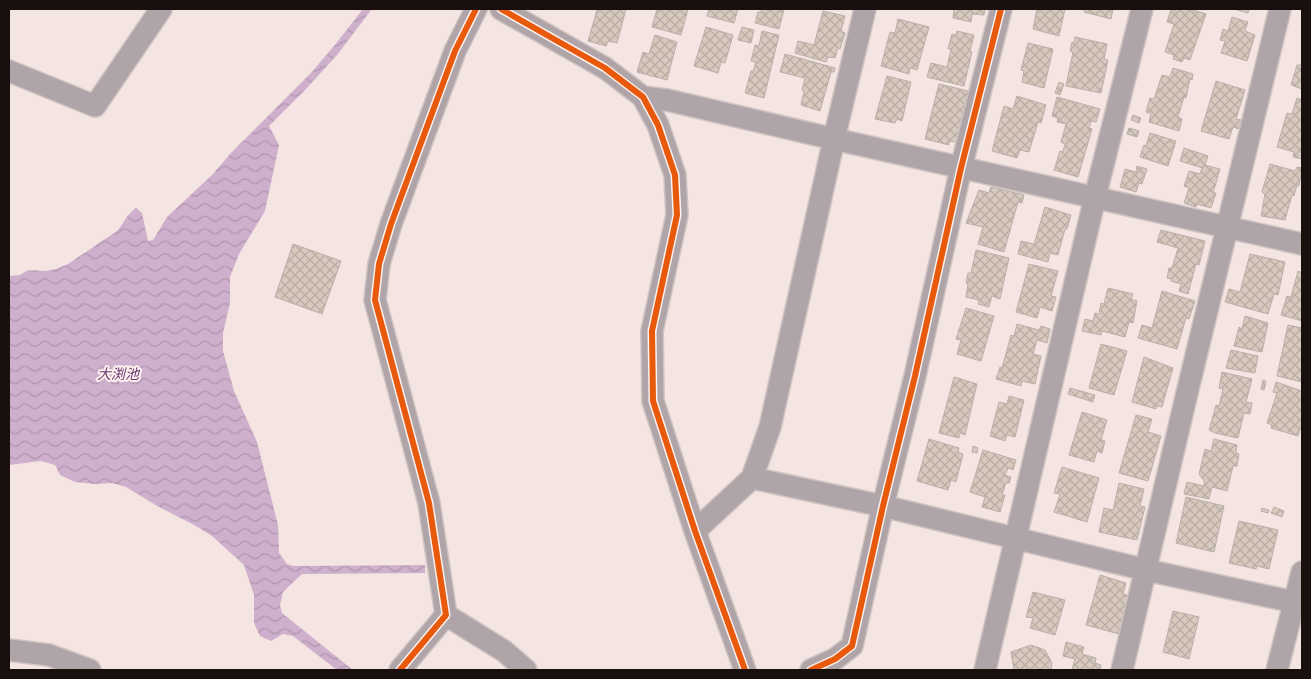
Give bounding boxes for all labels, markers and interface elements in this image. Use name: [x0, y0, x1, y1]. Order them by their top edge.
water label: 大渕池: [97, 365, 141, 382]

